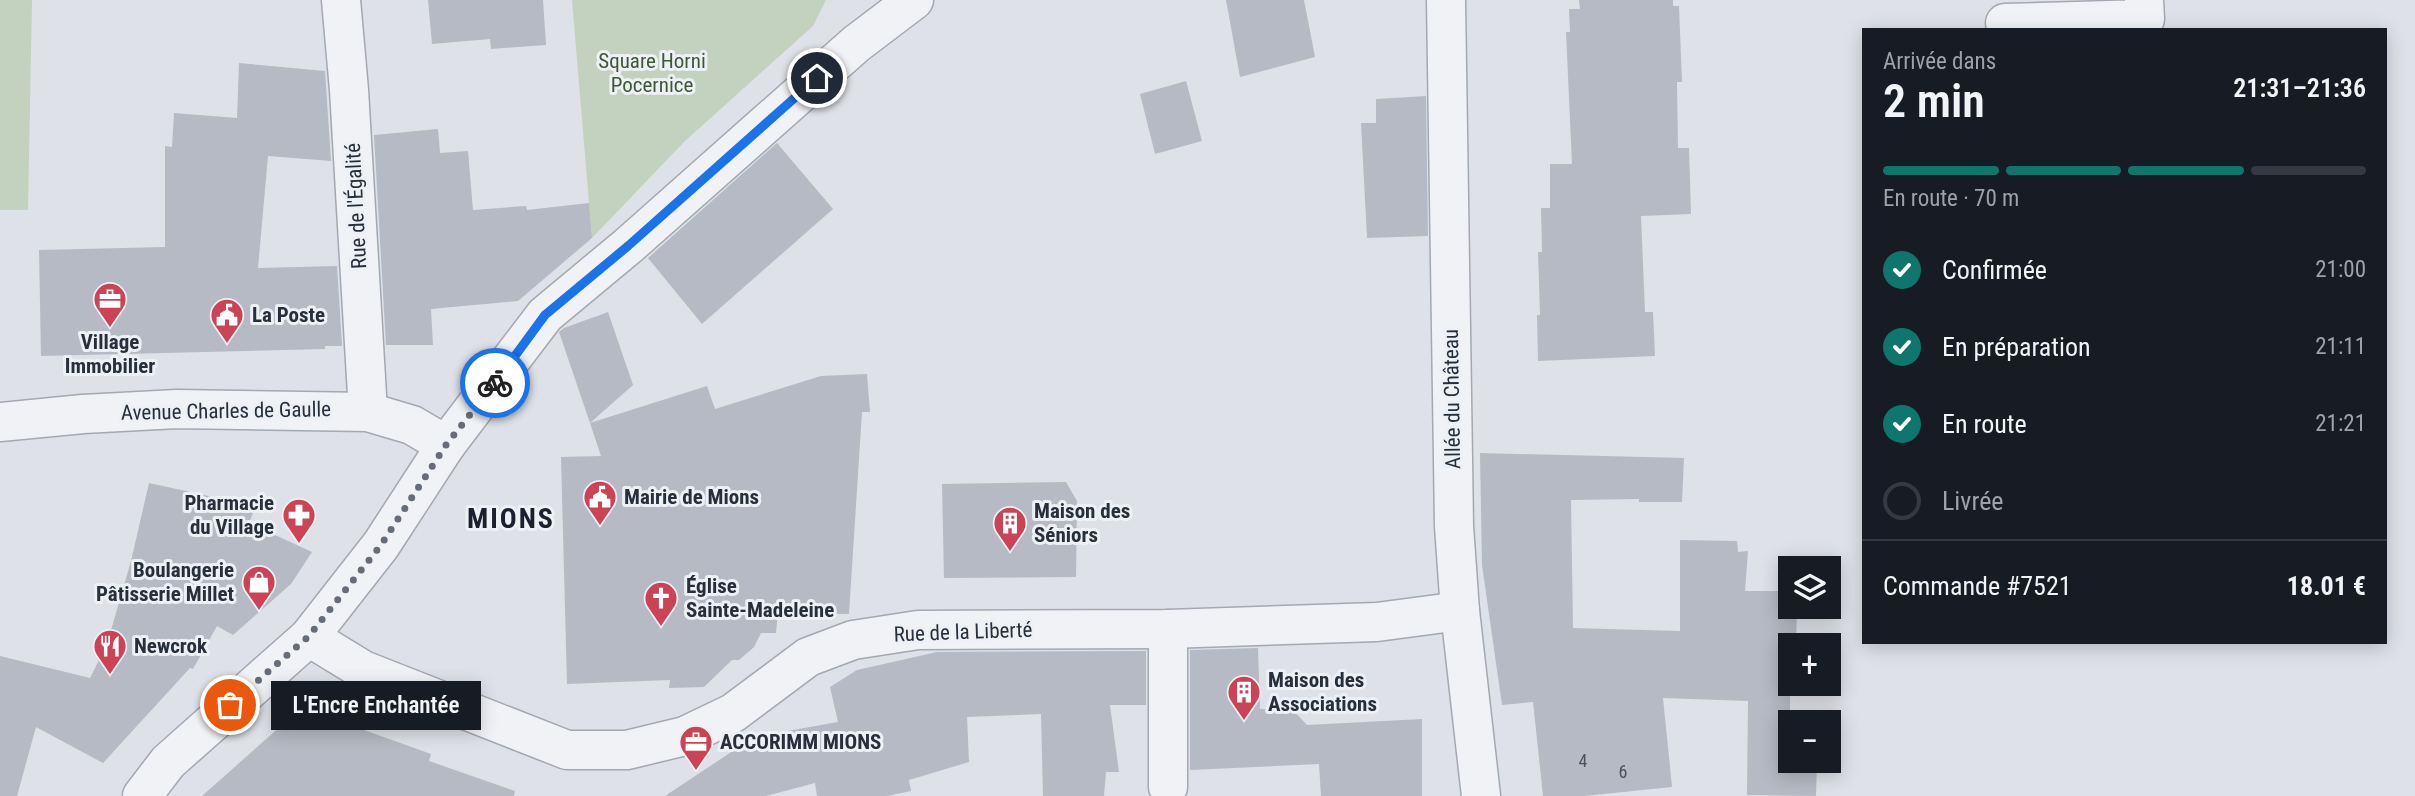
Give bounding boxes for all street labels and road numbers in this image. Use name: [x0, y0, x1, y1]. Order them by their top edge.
street label: Rue de l'Égalité: [341, 142, 371, 269]
street label: Allée du Château: [1439, 329, 1465, 469]
street label: Avenue Charles de Gaulle: [121, 397, 331, 425]
street label: Rue de la Liberté: [893, 618, 1033, 646]

